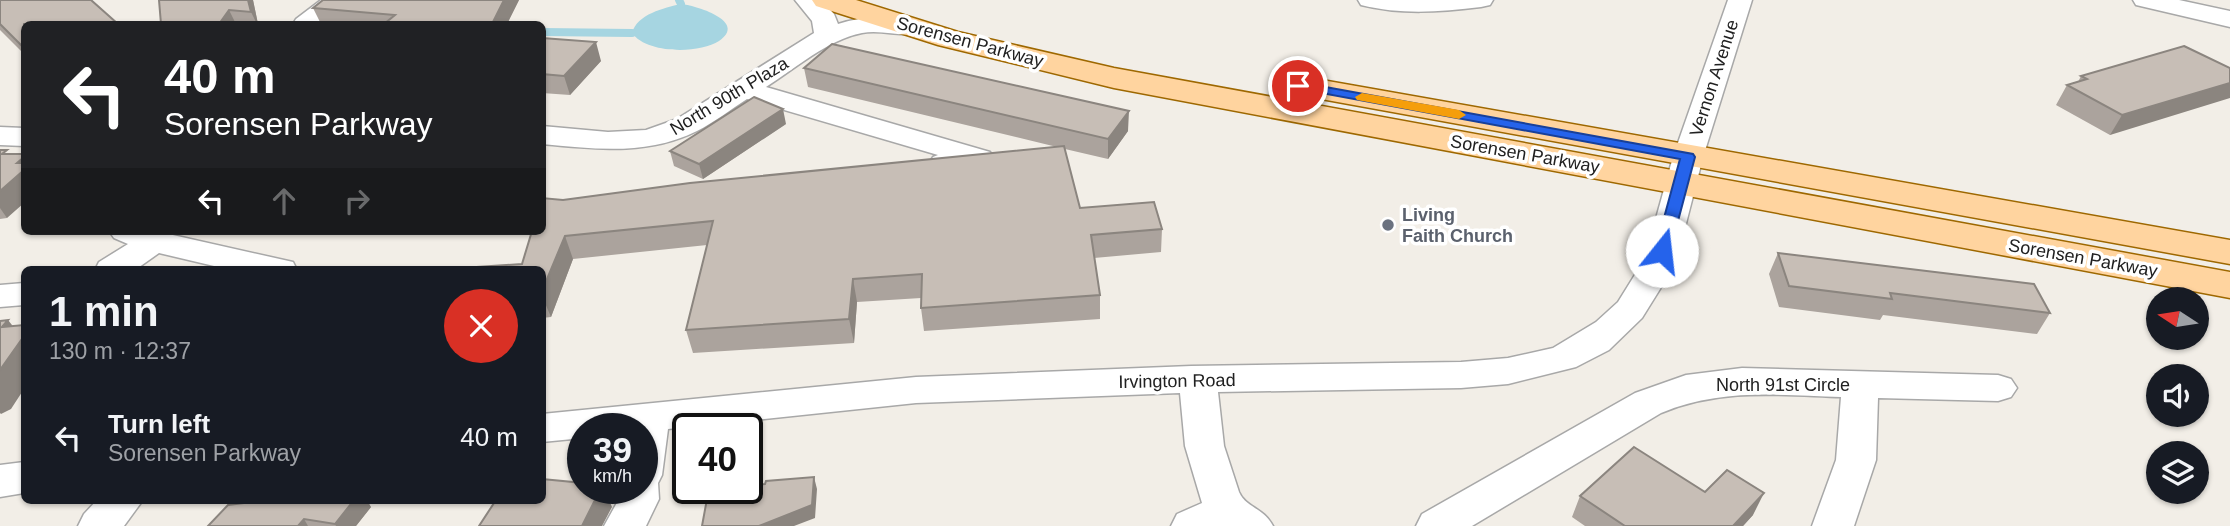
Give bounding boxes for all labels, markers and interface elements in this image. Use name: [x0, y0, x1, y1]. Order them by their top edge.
street label: Sorensen Parkway: [894, 13, 1046, 71]
street label: Vernon Avenue: [1686, 17, 1742, 139]
icon: left: [49, 49, 140, 140]
text: 40 m: [164, 49, 276, 103]
street label: North 90th Plaza: [666, 52, 792, 139]
pin: [1268, 56, 1328, 116]
icon: arrive: [1279, 67, 1317, 105]
text: Sorensen Parkway: [164, 106, 433, 142]
street label: Sorensen Parkway: [1449, 131, 1601, 177]
icon: left: [192, 182, 230, 220]
icon: ahead: [265, 182, 303, 220]
icon: right: [338, 182, 376, 220]
place label: Living Faith Church: [1402, 205, 1513, 246]
position arrow: [1625, 214, 1699, 288]
marker: Living Faith Church: [1380, 217, 1396, 233]
street label: Sorensen Parkway: [2007, 235, 2159, 281]
north arrow: [2146, 287, 2208, 350]
map controls: [2146, 287, 2209, 504]
text: 1 min: [49, 288, 159, 335]
button: close: [444, 289, 518, 363]
text: 130 m · 12:37: [49, 338, 191, 364]
button: sound: [2146, 364, 2209, 427]
street label: Irvington Road: [1118, 370, 1236, 392]
street label: North 91st Circle: [1716, 375, 1850, 395]
text: Turn left: [108, 409, 210, 439]
speed limit sign: 40: [672, 413, 763, 504]
icon: left: [49, 419, 87, 457]
text: 40 m: [460, 422, 518, 452]
text: 39: [593, 430, 632, 469]
text: Sorensen Parkway: [108, 440, 301, 466]
button: layers: [2146, 441, 2209, 504]
text: km/h: [593, 466, 632, 486]

